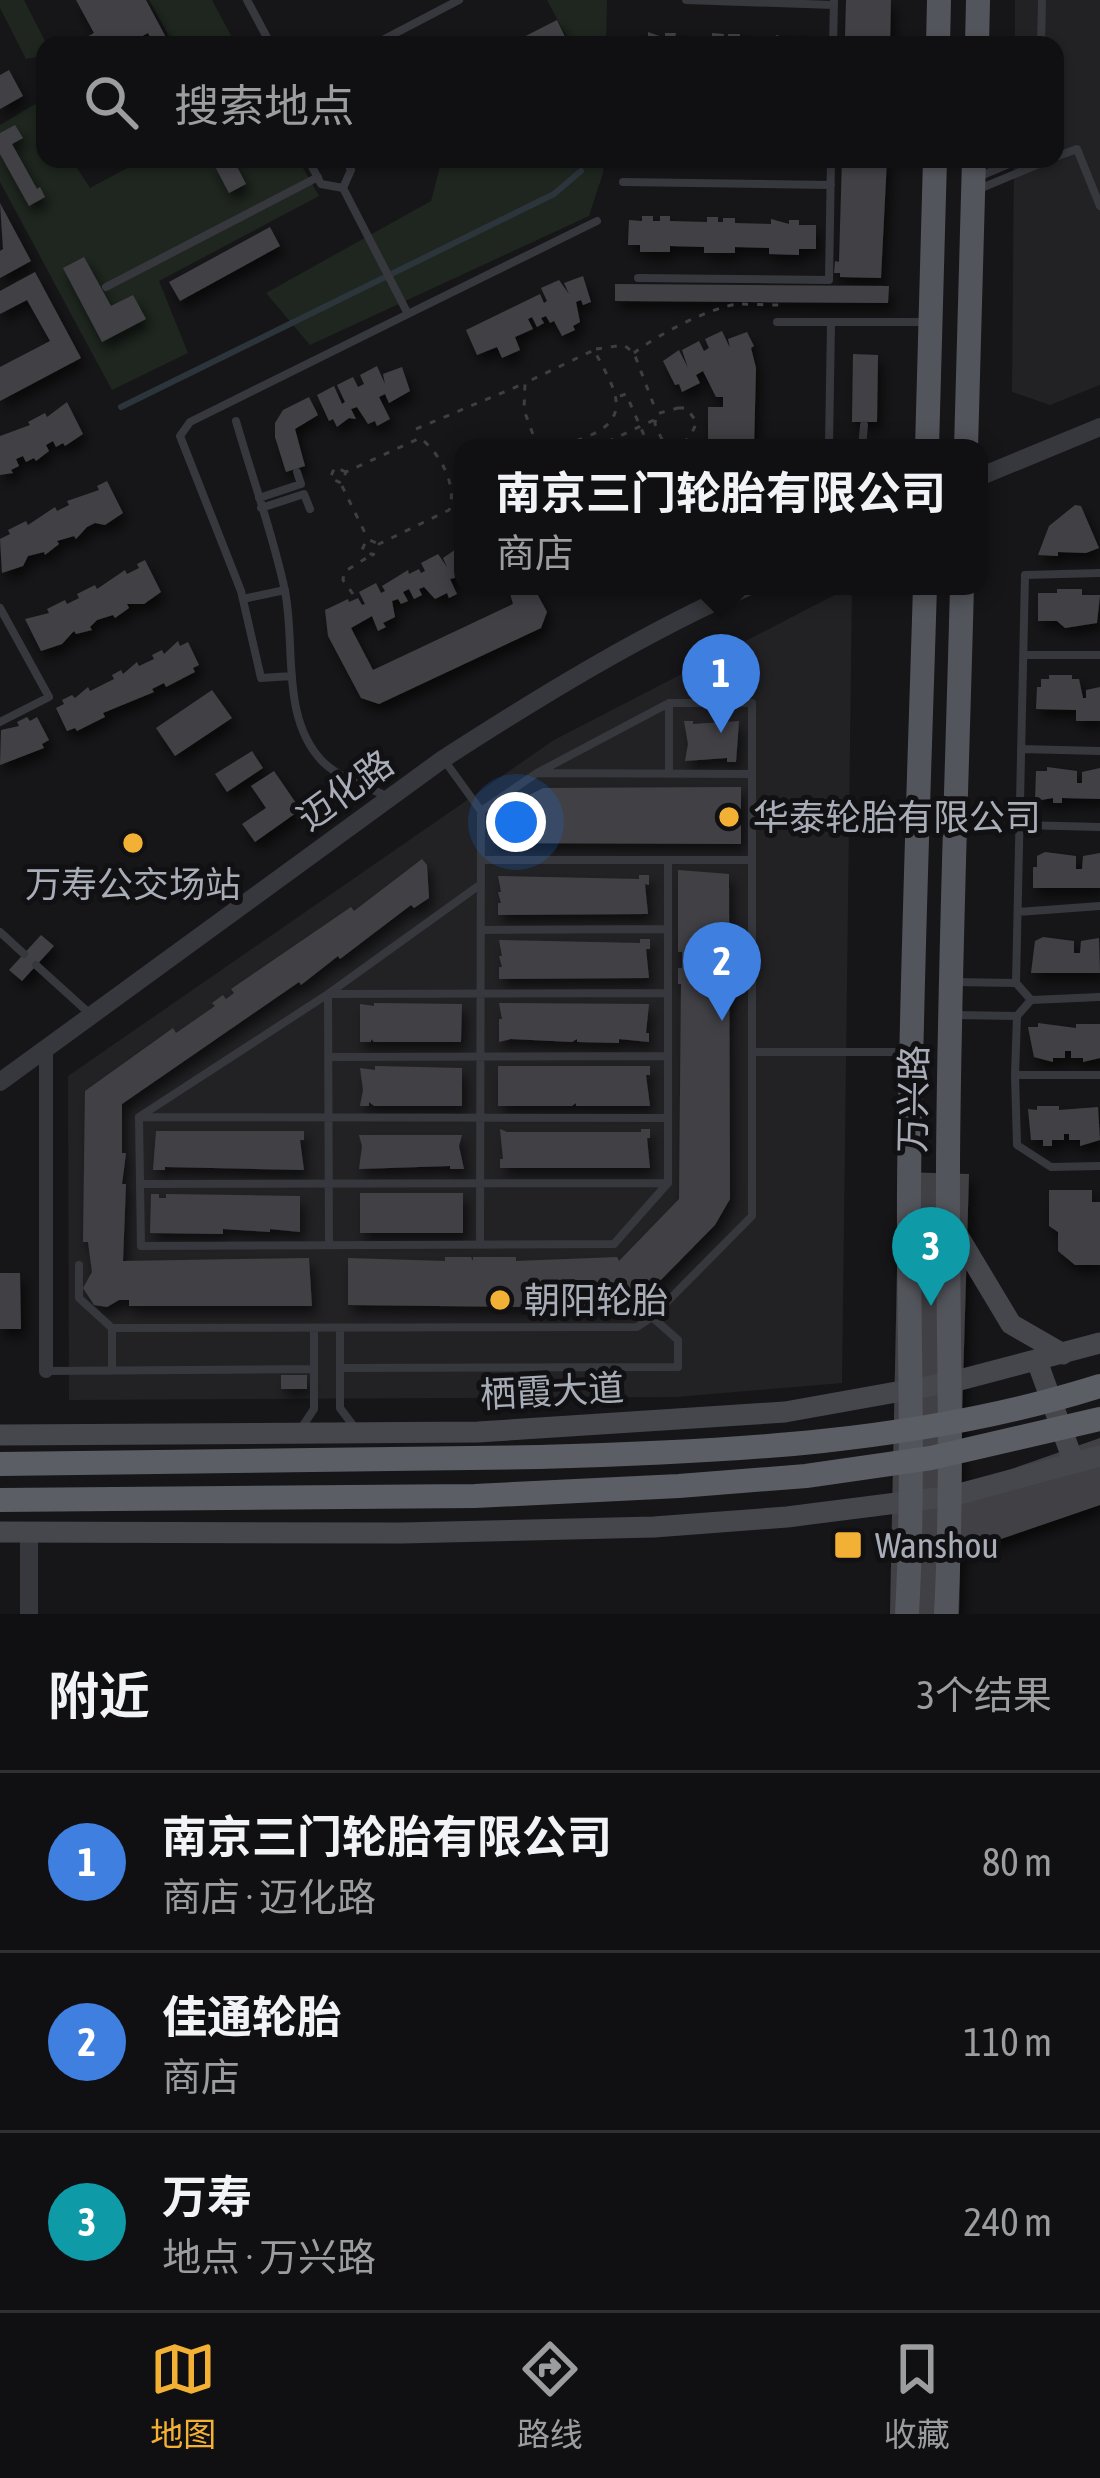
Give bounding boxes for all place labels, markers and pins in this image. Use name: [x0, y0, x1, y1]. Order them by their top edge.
pin: 1: [682, 634, 760, 733]
place label: 华泰轮胎有限公司: [753, 796, 1041, 838]
marker: 华泰轮胎有限公司: [716, 804, 742, 830]
marker: 万寿公交场站: [120, 830, 146, 856]
place label: 万寿公交场站: [25, 863, 241, 905]
pin: 2: [683, 922, 761, 1021]
pin: 3: [892, 1207, 970, 1306]
place label: 朝阳轮胎: [524, 1279, 668, 1321]
marker: 朝阳轮胎: [487, 1287, 513, 1313]
place label: Wanshou: [875, 1524, 999, 1566]
marker: Wanshou: [832, 1529, 864, 1561]

